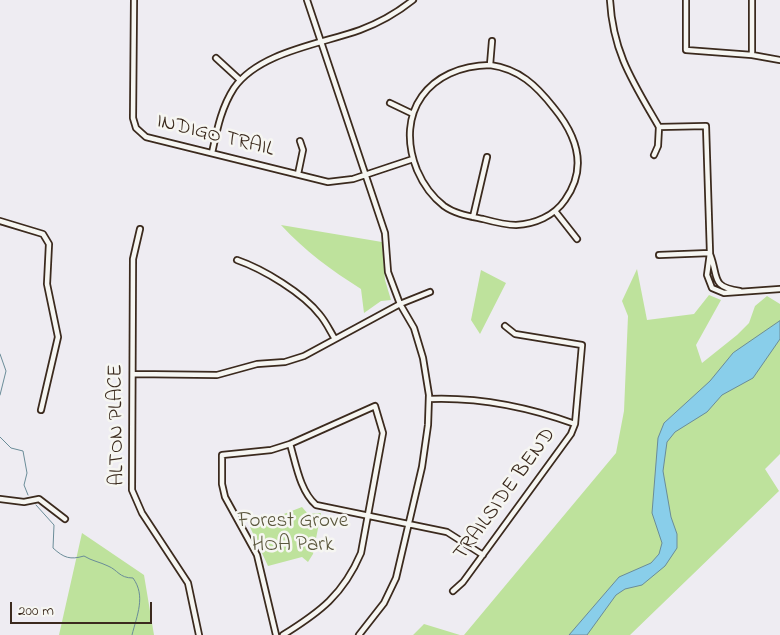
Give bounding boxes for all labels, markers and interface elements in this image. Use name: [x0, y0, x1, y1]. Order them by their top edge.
street label: INDIGO TRAIL: [154, 110, 276, 164]
street label: ALTON PLACE: [104, 364, 132, 486]
street label: TRAILSIDE BEND: [450, 424, 562, 566]
park label: Forest Grove HOA Park: [238, 510, 348, 560]
scale bar: [12, 592, 155, 624]
text: 200 m: [18, 600, 54, 622]

